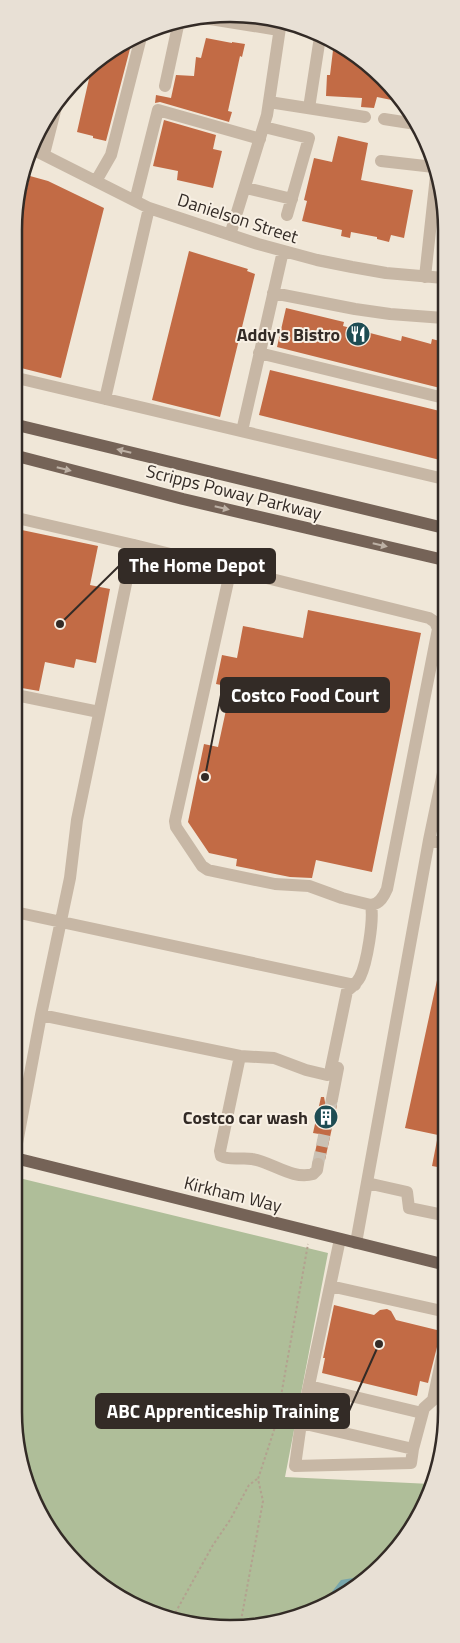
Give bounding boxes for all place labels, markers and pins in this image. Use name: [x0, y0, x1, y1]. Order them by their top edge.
place label: Addy's Bistro: [237, 321, 340, 348]
restaurant icon: Addy's Bistro: [345, 321, 371, 347]
callout: The Home Depot: [119, 549, 275, 583]
callout: Costco Food Court: [221, 678, 389, 712]
place label: Costco car wash: [183, 1104, 308, 1131]
building icon: Costco car wash: [313, 1104, 339, 1130]
callout: ABC Apprenticeship Training: [96, 1394, 349, 1428]

